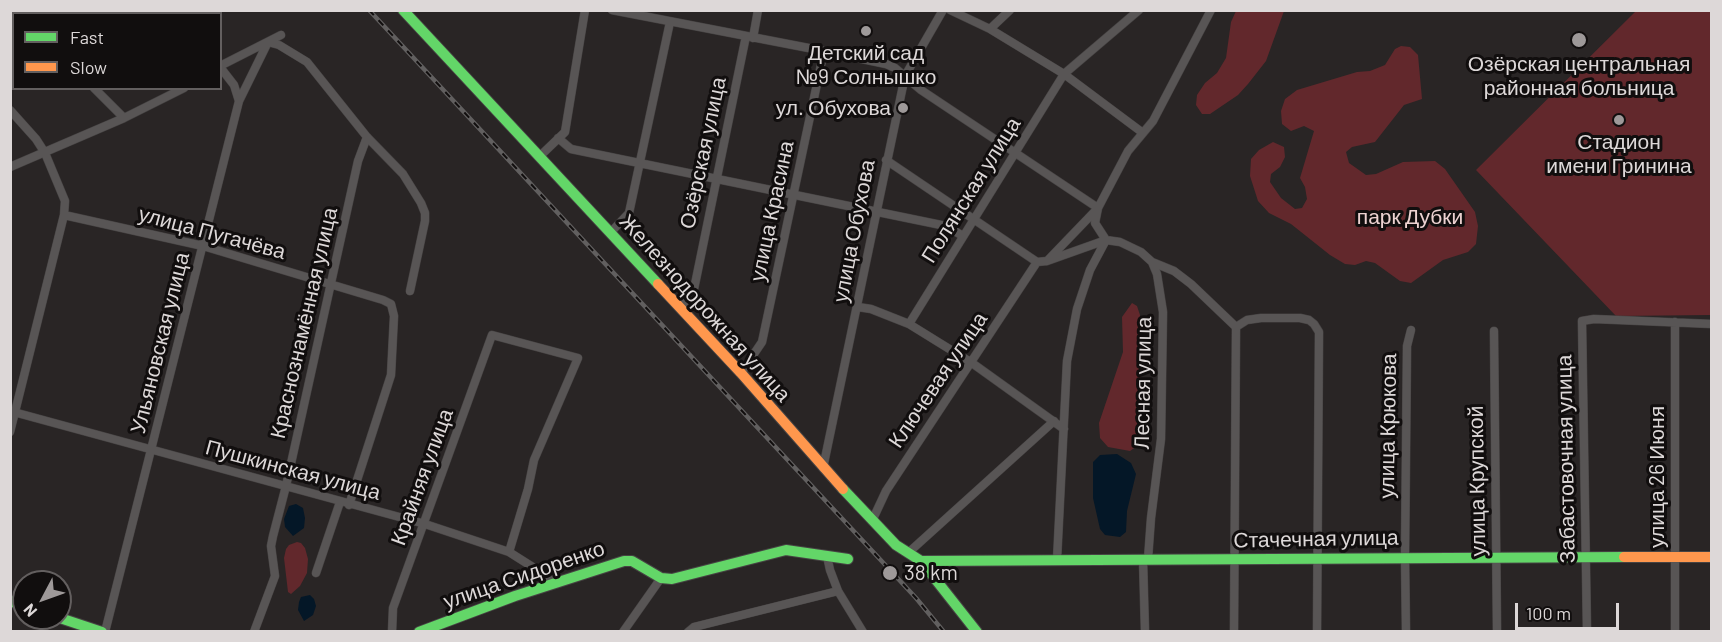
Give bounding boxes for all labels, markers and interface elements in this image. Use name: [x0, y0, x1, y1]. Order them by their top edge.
legend: [12, 12, 222, 90]
marker: Детский сад №9 Солнышко: [859, 24, 873, 38]
text: Fast: [70, 26, 104, 48]
marker: Озёрская центральная районная больница: [1570, 31, 1588, 49]
place label: Детский сад №9 Солнышко: [796, 40, 936, 90]
place label: Озёрская центральная районная больница: [1468, 51, 1690, 101]
text: Slow: [70, 56, 107, 78]
street label: Озёрская улица: [675, 75, 731, 231]
place label: ул. Обухова: [776, 95, 891, 121]
marker: ул. Обухова: [896, 101, 910, 115]
street label: Полянская улица: [916, 113, 1026, 267]
marker: Стадион имени Гринина: [1612, 113, 1626, 127]
place label: Стадион имени Гринина: [1546, 129, 1692, 179]
street label: улица Красина: [745, 138, 799, 284]
street label: улица Обухова: [828, 157, 880, 305]
street label: улица Пугачёва: [136, 201, 288, 265]
park label: парк Дубки: [1357, 204, 1463, 230]
street label: Краснознамённая улица: [265, 205, 343, 441]
street label: Железнодорожная улица: [614, 209, 796, 407]
street label: Ульяновская улица: [125, 250, 195, 436]
street label: Ключевая улица: [883, 307, 993, 453]
street label: Лесная улица: [1129, 317, 1157, 449]
street label: улица Крюкова: [1374, 353, 1402, 499]
street label: Забастовочная улица: [1552, 354, 1580, 564]
street label: Крайняя улица: [386, 405, 458, 549]
street label: улица Крупской: [1463, 405, 1491, 557]
street label: улица 26 Июня: [1644, 406, 1670, 548]
street label: Пушкинская улица: [203, 435, 383, 505]
street label: Стачечная улица: [1233, 525, 1399, 553]
street label: улица Сидоренко: [440, 536, 608, 614]
place label: 38 km: [904, 560, 958, 586]
marker: 38 km: [881, 564, 899, 582]
north arrow: [12, 570, 72, 630]
scale bar: [1518, 591, 1622, 629]
text: N: [19, 601, 40, 621]
text: 100 m: [1526, 602, 1571, 624]

